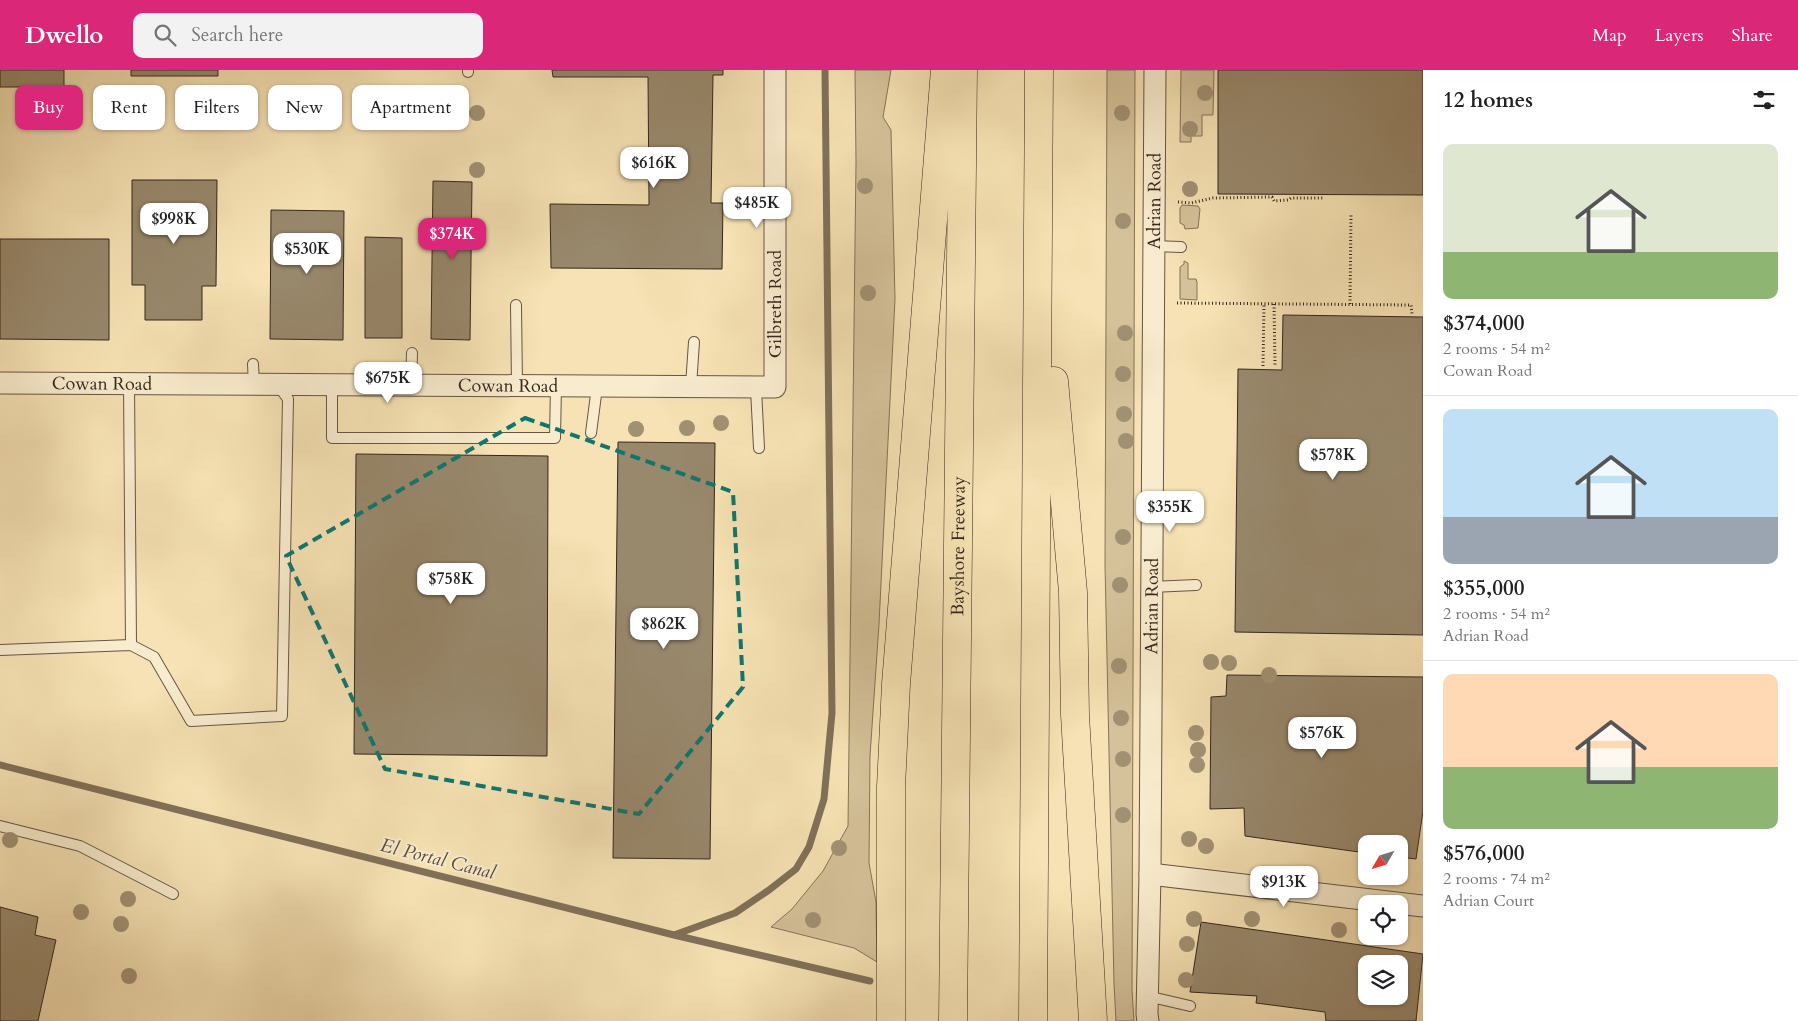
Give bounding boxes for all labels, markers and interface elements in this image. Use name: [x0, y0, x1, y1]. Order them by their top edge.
search box: [133, 13, 483, 58]
text: Dwello: [25, 19, 103, 52]
icon: search: [151, 21, 179, 49]
text: Search here: [191, 22, 283, 48]
text: Map: [1592, 23, 1627, 48]
text: Layers: [1655, 23, 1704, 48]
text: Share: [1732, 23, 1773, 48]
chip: Buy: [15, 85, 83, 130]
chip: Rent: [93, 85, 165, 130]
chip: Filters: [175, 85, 258, 130]
chip: New: [268, 85, 342, 130]
chip: Apartment: [352, 85, 469, 130]
text: 12 homes: [1443, 86, 1533, 115]
icon: filters: [1750, 86, 1778, 114]
pin: $616K: [619, 146, 689, 189]
text: $616K: [631, 152, 677, 174]
street label: Adrian Road: [1141, 152, 1167, 249]
icon: home: [1566, 176, 1656, 266]
pin: $485K: [722, 186, 792, 229]
text: $485K: [734, 192, 780, 214]
pin: $998K: [139, 202, 209, 245]
text: $998K: [151, 208, 197, 230]
pin: $374K: [417, 218, 487, 260]
text: $374K: [429, 223, 475, 245]
pin: $530K: [272, 232, 342, 275]
text: $530K: [284, 238, 330, 260]
street label: Gilbreth Road: [763, 249, 788, 358]
text: $374,000: [1443, 309, 1524, 338]
text: 2 rooms · 54 m²: [1443, 338, 1550, 360]
text: Cowan Road: [1443, 360, 1532, 382]
pin: $675K: [353, 362, 423, 404]
text: $675K: [365, 367, 411, 389]
street label: Cowan Road: [52, 371, 153, 396]
street label: Cowan Road: [458, 373, 559, 398]
pin: $578K: [1298, 438, 1368, 481]
icon: home: [1566, 442, 1656, 532]
text: $578K: [1310, 444, 1356, 466]
street label: Bayshore Freeway: [945, 476, 971, 616]
pin: $355K: [1135, 490, 1205, 533]
text: $355K: [1147, 496, 1193, 518]
street label: Adrian Road: [1139, 557, 1164, 654]
pin: $758K: [416, 562, 486, 605]
text: $758K: [428, 568, 474, 590]
text: $355,000: [1443, 574, 1524, 603]
text: 2 rooms · 54 m²: [1443, 603, 1550, 625]
pin: $862K: [629, 608, 699, 650]
text: $862K: [641, 613, 687, 635]
text: Adrian Road: [1443, 625, 1529, 647]
icon: home: [1566, 707, 1656, 797]
pin: $576K: [1287, 716, 1357, 759]
text: $576K: [1299, 722, 1345, 744]
water label: El Portal Canal: [378, 832, 499, 886]
north arrow: [1358, 835, 1408, 885]
map controls: [1358, 835, 1408, 1005]
text: $576,000: [1443, 839, 1524, 868]
pin: $913K: [1249, 866, 1319, 908]
text: 2 rooms · 74 m²: [1443, 868, 1550, 890]
text: $913K: [1261, 871, 1307, 893]
text: Adrian Court: [1443, 890, 1534, 912]
button: locate: [1358, 895, 1408, 945]
button: layers: [1358, 955, 1408, 1005]

